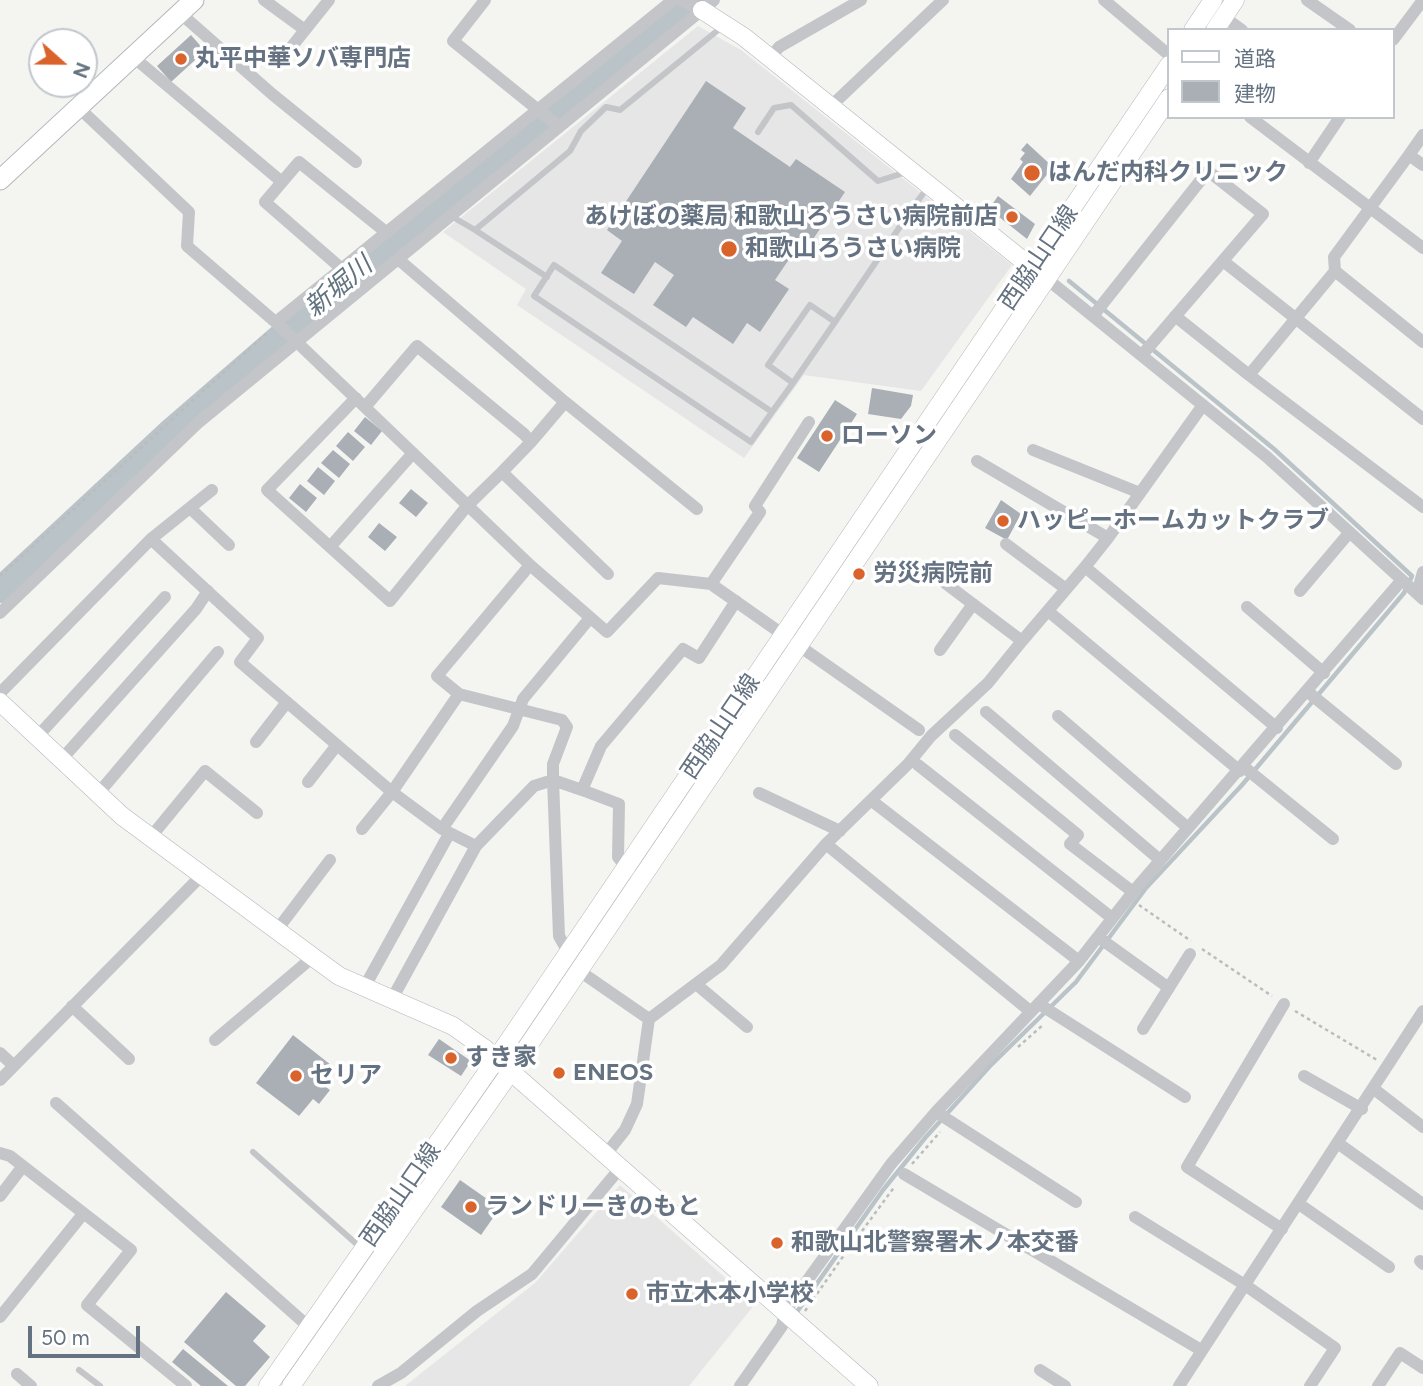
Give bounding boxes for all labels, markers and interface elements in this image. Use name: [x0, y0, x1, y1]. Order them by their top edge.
north arrow: [28, 28, 98, 98]
legend: [1168, 28, 1395, 119]
place label: 丸平中華ソバ専門店: [195, 45, 411, 73]
text: 道路: [1234, 46, 1276, 71]
marker: 丸平中華ソバ専門店: [173, 51, 189, 67]
text: N: [68, 59, 95, 81]
text: 建物: [1234, 81, 1276, 106]
place label: はんだ内科クリニック: [1048, 159, 1288, 187]
marker: はんだ内科クリニック: [1022, 163, 1042, 183]
street label: 西脇山口線: [994, 200, 1084, 316]
place label: あけぼの薬局 和歌山ろうさい病院前店: [584, 203, 998, 231]
marker: あけぼの薬局 和歌山ろうさい病院前店: [1004, 209, 1020, 225]
place label: 和歌山ろうさい病院: [745, 235, 961, 263]
marker: 和歌山ろうさい病院: [719, 239, 739, 259]
water label: 新堀川: [299, 250, 379, 324]
place label: ローソン: [841, 422, 937, 450]
marker: ローソン: [819, 428, 835, 444]
place label: ハッピーホームカットクラブ: [1017, 507, 1329, 535]
marker: ハッピーホームカットクラブ: [995, 513, 1011, 529]
place label: 労災病院前: [873, 560, 993, 588]
marker: 労災病院前: [851, 566, 867, 582]
street label: 西脇山口線: [676, 669, 766, 785]
place label: すき家: [465, 1044, 537, 1072]
marker: すき家: [443, 1050, 459, 1066]
place label: ENEOS: [573, 1059, 653, 1087]
place label: セリア: [310, 1062, 382, 1090]
marker: ENEOS: [551, 1065, 567, 1081]
marker: セリア: [288, 1068, 304, 1084]
street label: 西脇山口線: [355, 1138, 447, 1252]
place label: ランドリーきのもと: [485, 1193, 701, 1221]
marker: ランドリーきのもと: [463, 1199, 479, 1215]
place label: 和歌山北警察署木ノ本交番: [791, 1229, 1079, 1257]
marker: 和歌山北警察署木ノ本交番: [769, 1235, 785, 1251]
place label: 市立木本小学校: [646, 1280, 814, 1308]
marker: 市立木本小学校: [624, 1286, 640, 1302]
scale bar: [32, 1312, 144, 1356]
text: 50 m: [41, 1325, 90, 1350]

